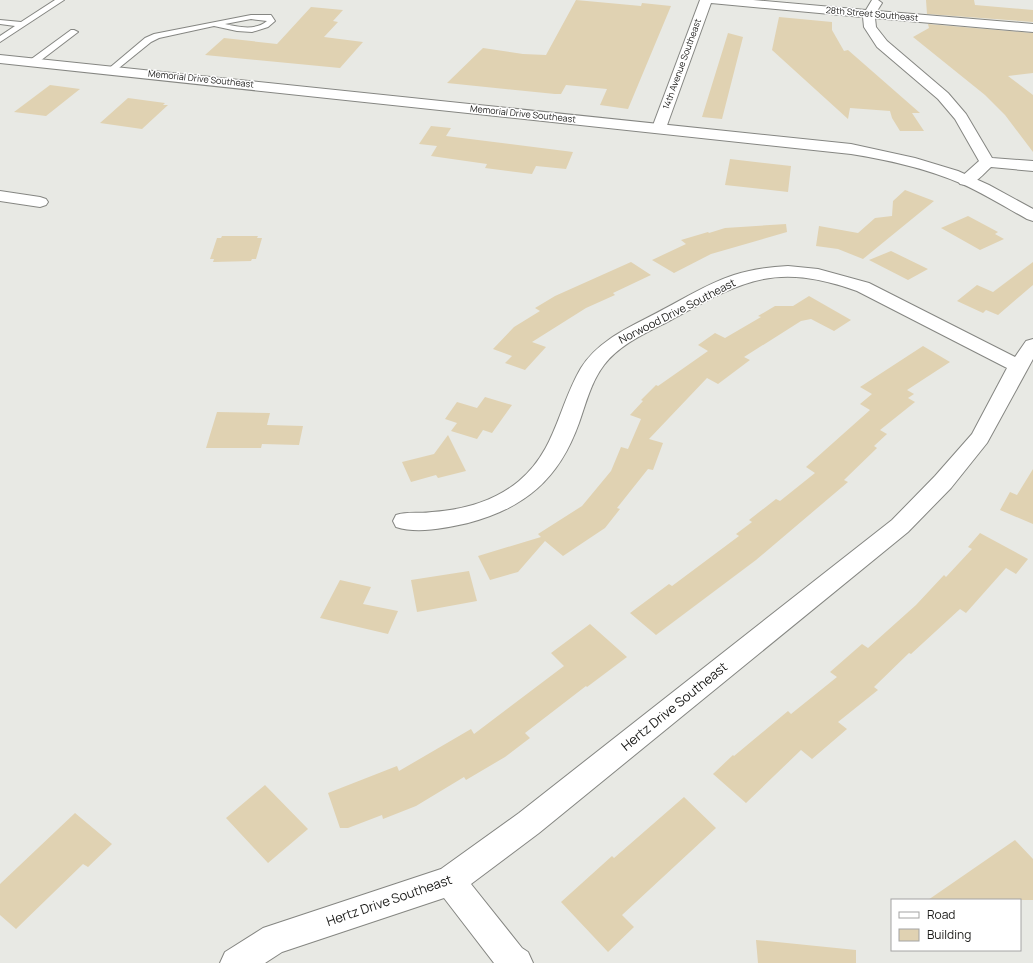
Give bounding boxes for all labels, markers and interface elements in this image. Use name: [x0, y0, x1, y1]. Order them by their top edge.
street label: 28th Street Southeast: [825, 3, 919, 24]
street label: 14th Avenue Southeast: [659, 16, 704, 111]
street label: Memorial Drive Southeast: [147, 66, 255, 91]
street label: Memorial Drive Southeast: [469, 101, 577, 126]
street label: Norwood Drive Southeast: [616, 275, 738, 347]
street label: Hertz Drive Southeast: [617, 657, 731, 755]
street label: Hertz Drive Southeast: [324, 870, 454, 930]
legend: [891, 899, 1021, 951]
text: Road: [927, 906, 955, 923]
text: Building: [927, 926, 971, 943]

